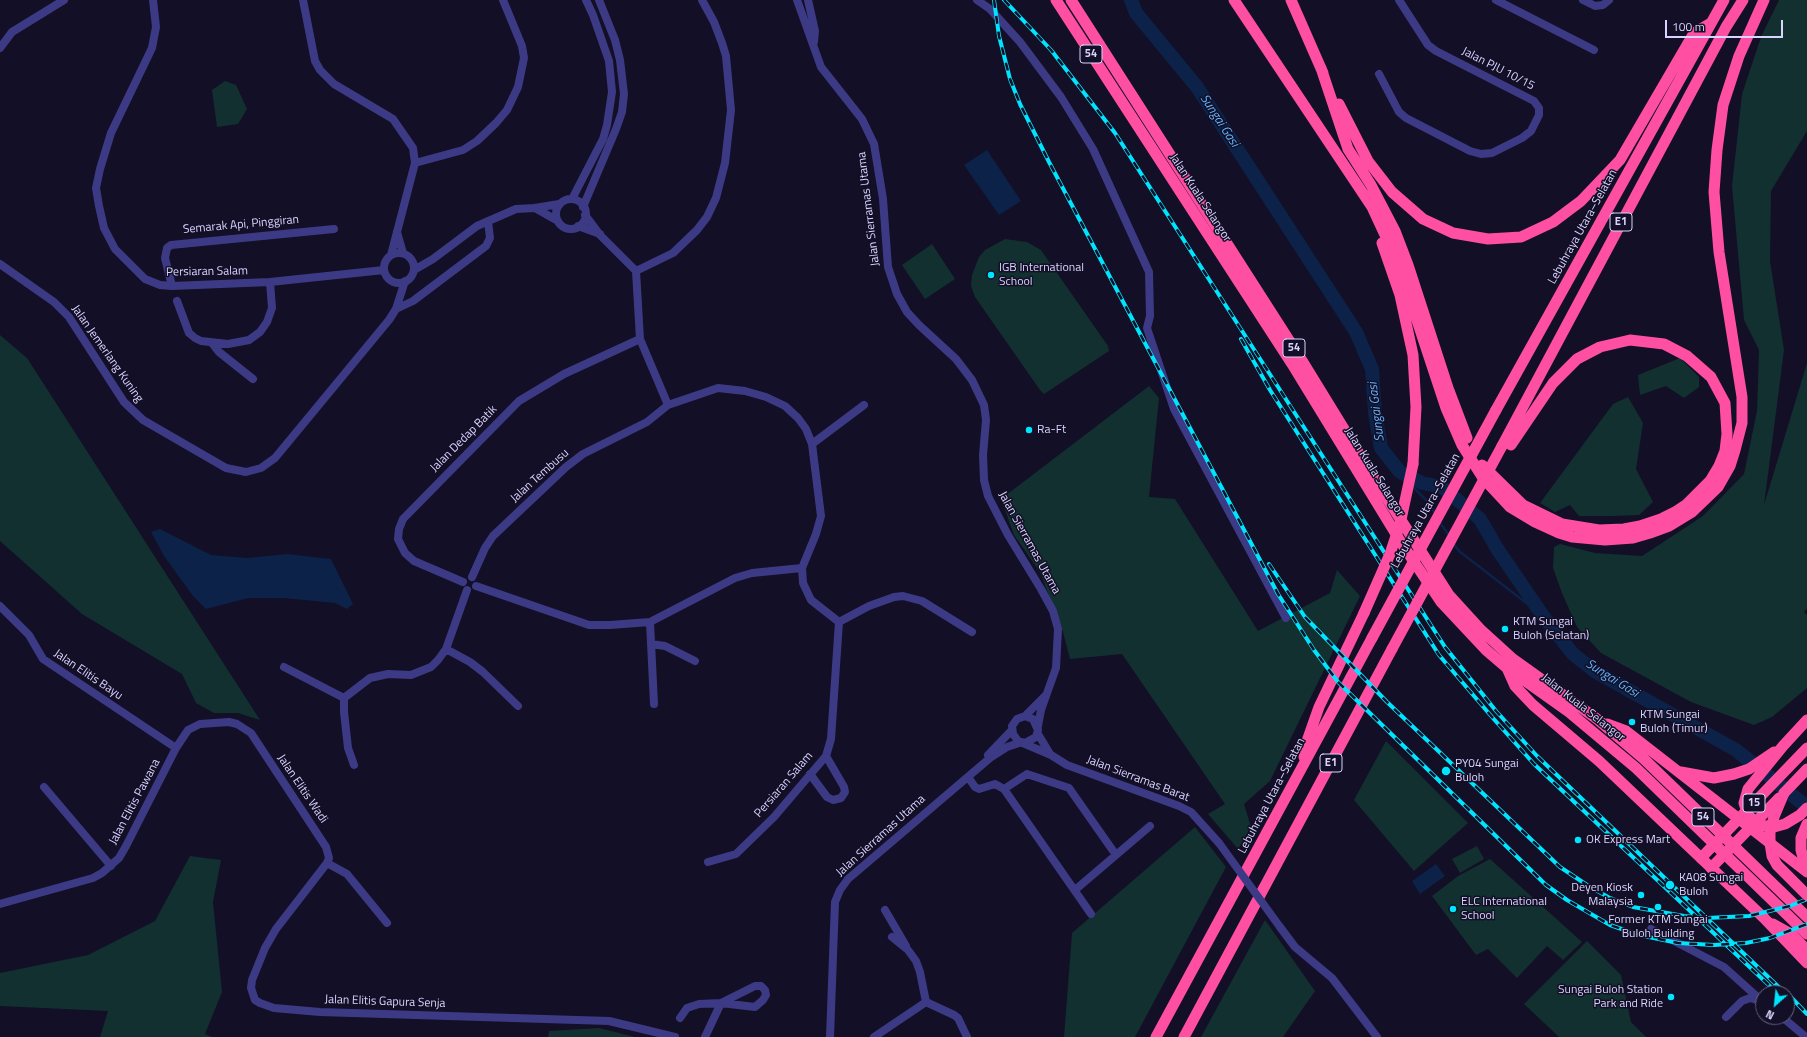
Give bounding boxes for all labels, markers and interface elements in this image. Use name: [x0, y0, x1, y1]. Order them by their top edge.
scale bar: [1667, 12, 1785, 38]
text: 100 m: [1672, 17, 1705, 36]
street label: Jalan PJU 10/15: [1459, 44, 1537, 94]
road number: 54: [1080, 45, 1102, 63]
water label: Sungai Gasi: [1196, 92, 1242, 150]
street label: Jalan Sierramas Utama: [855, 151, 883, 267]
street label: Jalan Kuala Selangor: [1166, 151, 1234, 245]
street label: Lebuhraya Utara–Selatan: [1546, 167, 1620, 287]
street label: Semarak Api, Pinggiran: [182, 213, 300, 237]
road number: E1: [1610, 213, 1632, 231]
place label: IGB International School: [999, 261, 1084, 289]
street label: Persiaran Salam: [166, 264, 248, 280]
marker: IGB International School: [986, 270, 996, 280]
street label: Jalan Jemerlang Kuning: [68, 302, 146, 406]
road number: 54: [1283, 339, 1305, 357]
water label: Sungai Gasi: [1366, 381, 1388, 443]
street label: Jalan Dedap Batik: [428, 403, 500, 475]
place label: Ra-Ft: [1037, 423, 1066, 437]
marker: Ra-Ft: [1024, 425, 1034, 435]
street label: Jalan Kuala Selangor: [1341, 425, 1407, 519]
street label: Jalan Tembusu: [508, 446, 572, 506]
street label: Lebuhraya Utara–Selatan: [1389, 451, 1463, 571]
street label: Jalan Sierramas Utama: [995, 489, 1063, 597]
place label: KTM Sungai Buloh (Selatan): [1513, 615, 1589, 643]
marker: KTM Sungai Buloh (Selatan): [1500, 624, 1510, 634]
street label: Jalan Elitis Bayu: [51, 647, 125, 703]
water label: Sungai Gasi: [1583, 657, 1641, 701]
street label: Jalan Kuala Selangor: [1538, 671, 1628, 745]
place label: KTM Sungai Buloh (Timur): [1640, 708, 1708, 736]
marker: KTM Sungai Buloh (Timur): [1627, 717, 1637, 727]
street label: Lebuhraya Utara–Selatan: [1235, 736, 1309, 856]
street label: Persiaran Salam: [752, 749, 816, 821]
street label: Jalan Elitis Wadi: [274, 752, 330, 826]
street label: Jalan Sierramas Barat: [1085, 753, 1191, 805]
road number: E1: [1320, 754, 1342, 772]
street label: Jalan Elitis Pawana: [106, 757, 164, 847]
place label: PY04 Sungai Buloh: [1455, 757, 1519, 785]
marker: PY04 Sungai Buloh: [1440, 765, 1452, 777]
street label: Jalan Sierramas Utama: [833, 792, 929, 880]
road number: 15: [1743, 794, 1765, 812]
road number: 54: [1692, 808, 1714, 826]
place label: OK Express Mart: [1586, 833, 1670, 847]
marker: OK Express Mart: [1573, 835, 1583, 845]
place label: KA08 Sungai Buloh: [1679, 871, 1743, 899]
marker: KA08 Sungai Buloh: [1664, 879, 1676, 891]
place label: Deyen Kiosk Malaysia: [1571, 881, 1633, 909]
marker: Deyen Kiosk Malaysia: [1636, 890, 1646, 900]
place label: ELC International School: [1461, 895, 1547, 923]
marker: Former KTM Sungai Buloh Building: [1653, 902, 1663, 912]
marker: ELC International School: [1448, 904, 1458, 914]
place label: Former KTM Sungai Buloh Building: [1608, 913, 1708, 941]
place label: Sungai Buloh Station Park and Ride: [1558, 983, 1663, 1011]
north arrow: [1755, 985, 1795, 1025]
marker: Sungai Buloh Station Park and Ride: [1666, 992, 1676, 1002]
street label: Jalan Elitis Gapura Senja: [324, 993, 446, 1011]
text: N: [1763, 1006, 1777, 1024]

